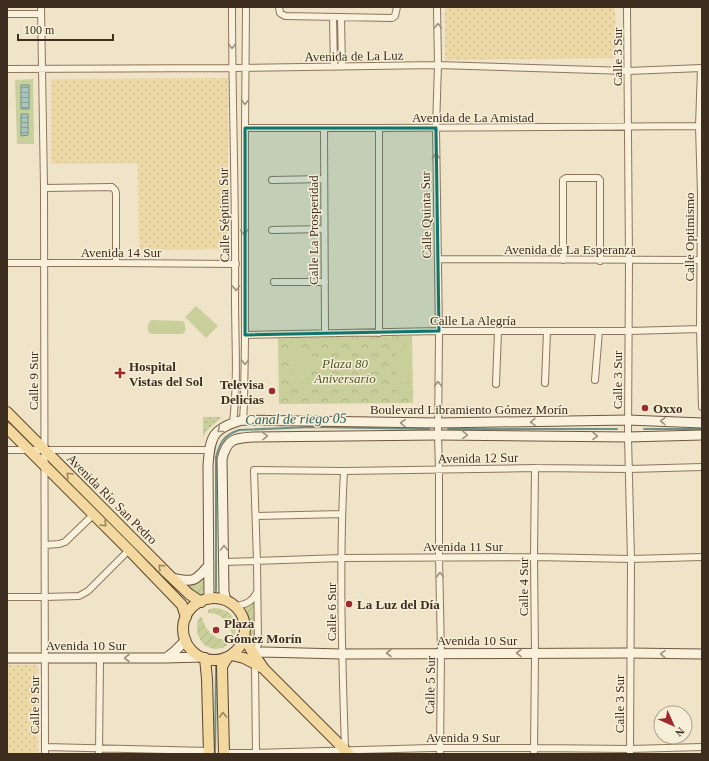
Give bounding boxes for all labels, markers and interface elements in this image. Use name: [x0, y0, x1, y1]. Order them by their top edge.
scale bar: [18, 16, 113, 42]
text: 100 m: [24, 23, 55, 37]
one-way arrow: [434, 23, 442, 29]
street label: Calle 3 Sur: [610, 27, 625, 86]
one-way arrow: [228, 43, 236, 49]
street label: Avenida de La Luz: [304, 48, 404, 64]
one-way arrow: [241, 99, 249, 105]
street label: Avenida de La Amistad: [412, 110, 535, 125]
one-way arrow: [432, 153, 440, 159]
street label: Calle Séptima Sur: [216, 167, 232, 262]
street label: Calle Quinta Sur: [418, 171, 434, 259]
street label: Calle La Prosperidad: [306, 175, 321, 285]
street label: Calle Optimismo: [682, 192, 697, 282]
one-way arrow: [240, 229, 248, 235]
street label: Avenida de La Esperanza: [504, 242, 636, 257]
street label: Avenida 14 Sur: [81, 245, 162, 260]
one-way arrow: [232, 285, 240, 291]
street label: Calle La Alegría: [430, 313, 516, 328]
street label: Calle 3 Sur: [610, 350, 625, 409]
street label: Calle 9 Sur: [26, 351, 41, 410]
park label: Plaza 80 Aniversario: [313, 356, 376, 386]
place label: Hospital Vistas del Sol: [129, 359, 203, 389]
one-way arrow: [241, 359, 249, 365]
marker: Hospital Vistas del Sol: [114, 367, 126, 379]
place label: Televisa Delicias: [220, 377, 264, 407]
one-way arrow: [434, 381, 443, 387]
marker: Televisa Delicias: [267, 386, 277, 396]
place label: Oxxo: [653, 401, 683, 416]
street label: Boulevard Libramiento Gómez Morín: [370, 402, 569, 417]
marker: Oxxo: [640, 403, 650, 413]
water label: Canal de riego 05: [245, 411, 347, 427]
one-way arrow: [660, 417, 666, 426]
one-way arrow: [530, 418, 536, 426]
one-way arrow: [400, 419, 406, 427]
one-way arrow: [217, 426, 224, 433]
one-way arrow: [462, 431, 468, 439]
one-way arrow: [262, 432, 268, 441]
one-way arrow: [592, 432, 598, 440]
street label: Avenida 12 Sur: [438, 450, 519, 466]
street label: Avenida Río San Pedro: [64, 451, 160, 547]
one-way arrow: [67, 472, 74, 480]
one-way arrow: [99, 519, 107, 527]
street label: Avenida 11 Sur: [423, 539, 504, 554]
one-way arrow: [219, 545, 228, 551]
street label: Calle 4 Sur: [516, 557, 531, 616]
one-way arrow: [158, 564, 166, 572]
one-way arrow: [436, 572, 444, 578]
street label: Calle 6 Sur: [324, 582, 339, 641]
place label: La Luz del Día: [357, 597, 440, 612]
marker: La Luz del Día: [344, 599, 354, 609]
place label: Plaza Gómez Morín: [224, 616, 302, 646]
marker: Plaza Gómez Morín: [211, 625, 221, 635]
street label: Avenida 10 Sur: [437, 633, 518, 648]
street label: Avenida 10 Sur: [46, 638, 127, 653]
one-way arrow: [386, 649, 392, 657]
one-way arrow: [516, 649, 522, 657]
one-way arrow: [660, 649, 666, 658]
one-way arrow: [124, 654, 130, 662]
street label: Calle 5 Sur: [422, 655, 438, 714]
street label: Calle 3 Sur: [612, 674, 627, 733]
street label: Calle 9 Sur: [27, 675, 42, 734]
north arrow: [653, 705, 693, 745]
one-way arrow: [219, 712, 227, 718]
text: N: [673, 725, 687, 739]
street label: Avenida 9 Sur: [426, 730, 501, 745]

